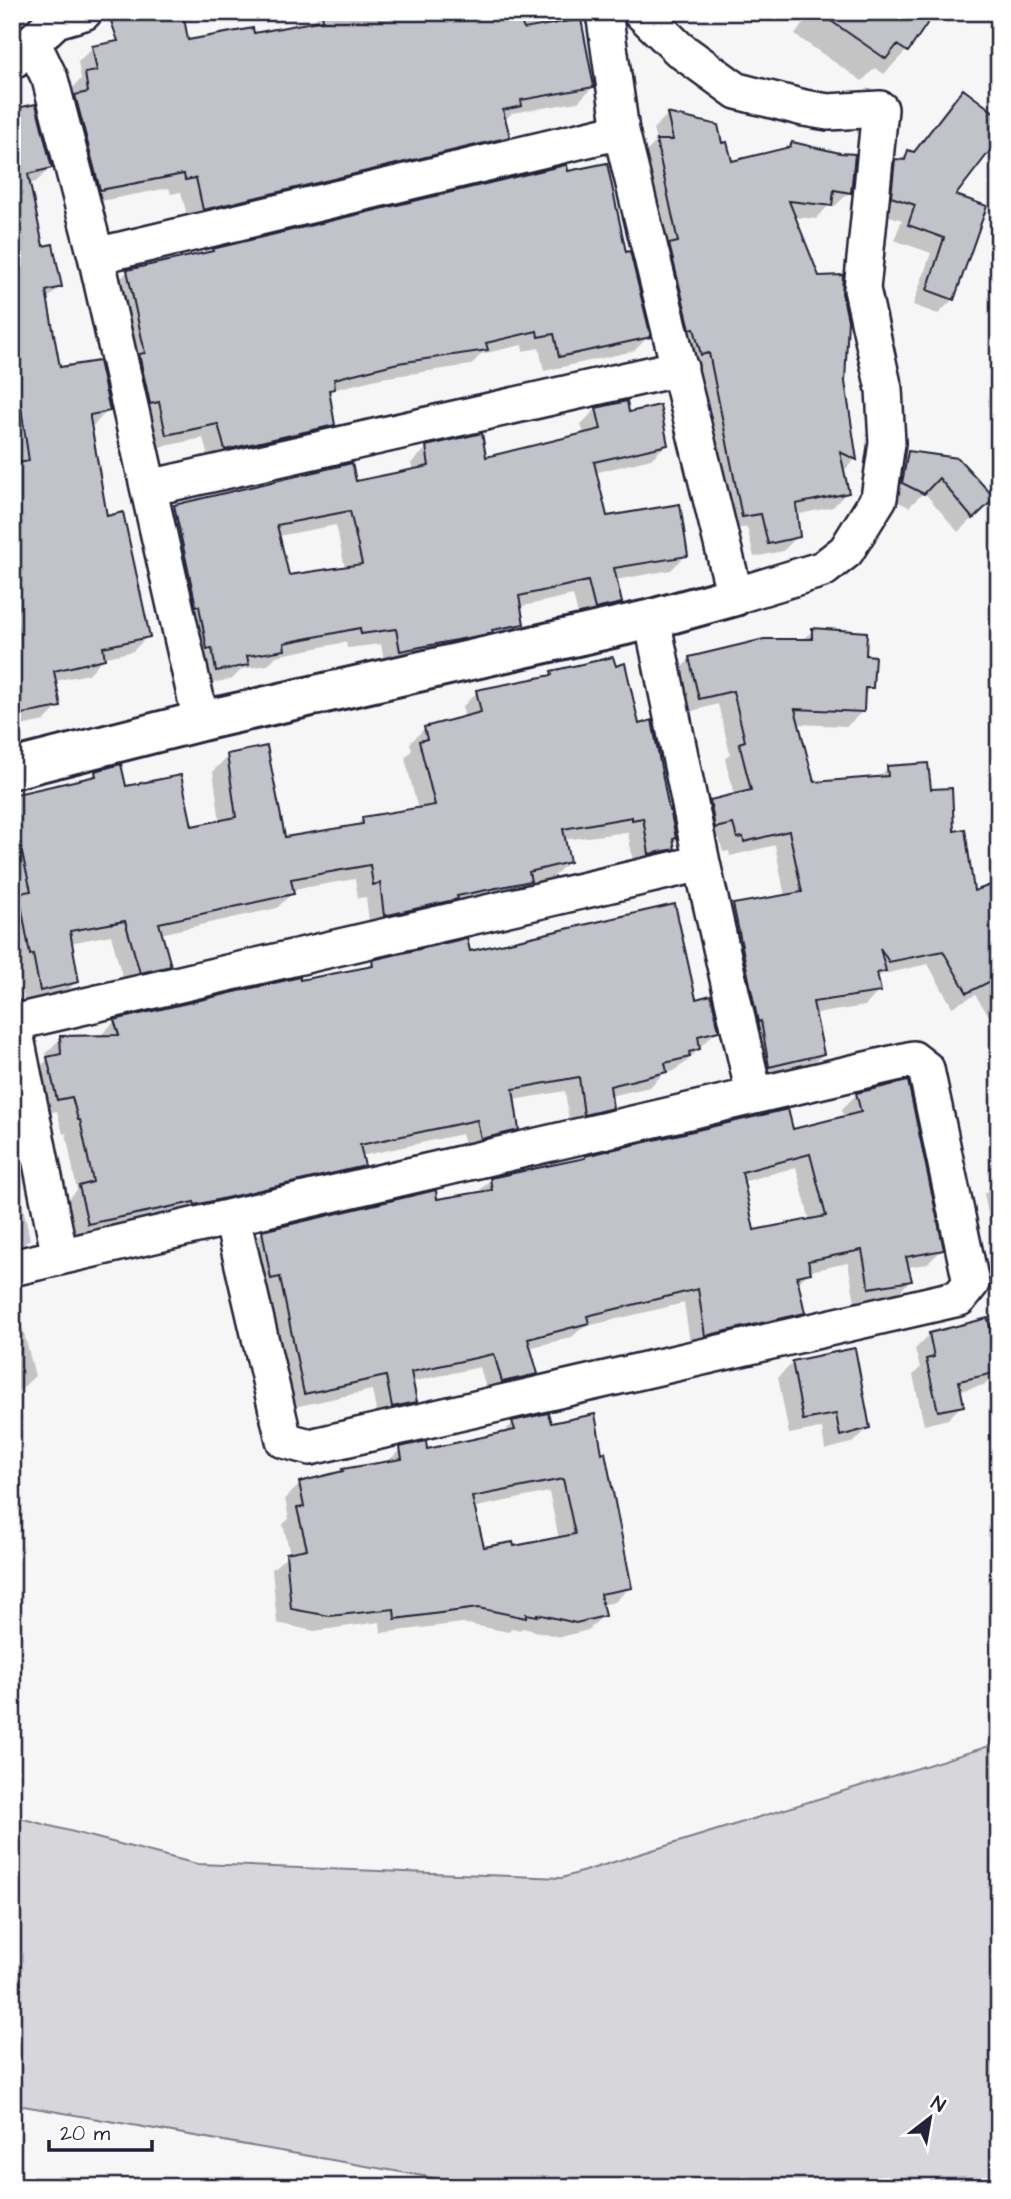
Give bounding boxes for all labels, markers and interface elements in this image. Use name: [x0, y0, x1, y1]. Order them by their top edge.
north arrow: [895, 2084, 965, 2154]
text: N: [926, 2090, 950, 2119]
scale bar: [49, 2108, 152, 2152]
text: 20 m: [60, 2119, 111, 2148]

